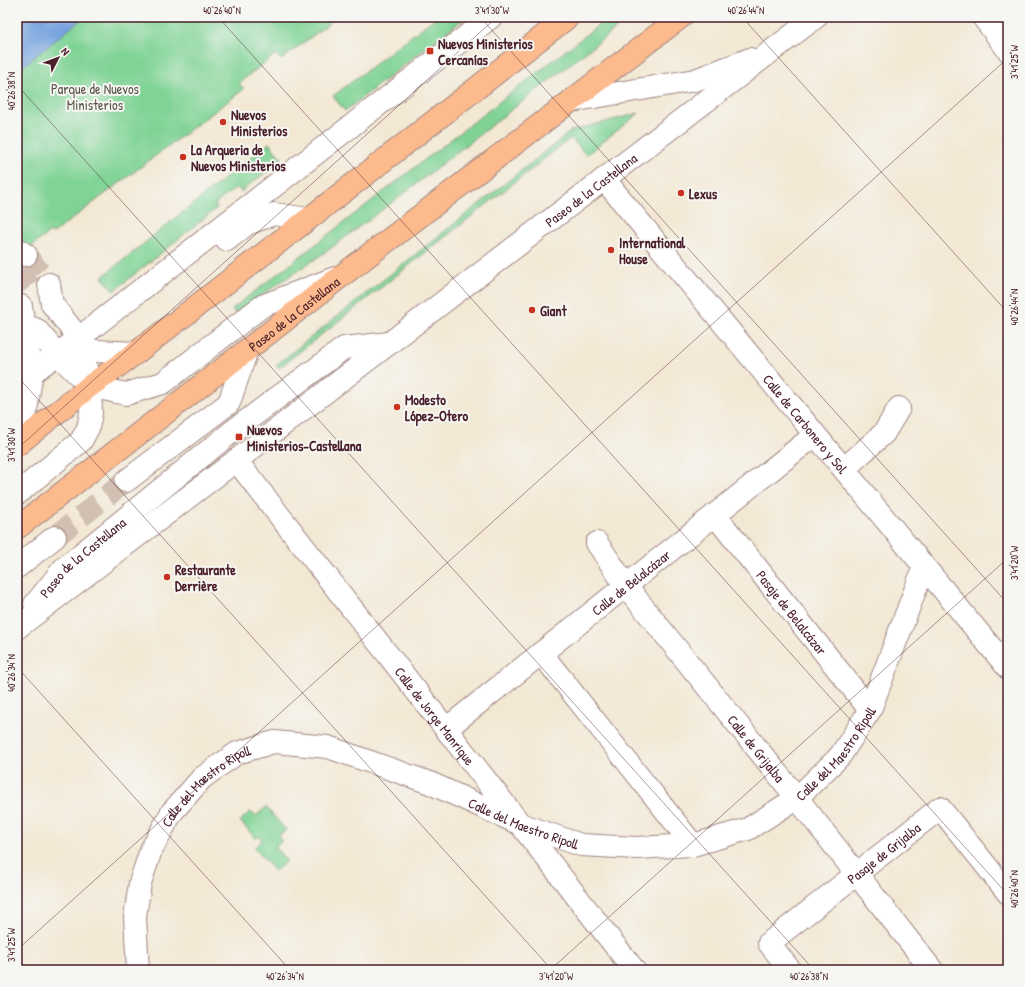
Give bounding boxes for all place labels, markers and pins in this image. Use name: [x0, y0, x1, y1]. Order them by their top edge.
place label: Nuevos Ministerios Cercanías: [438, 34, 533, 69]
marker: Nuevos Ministerios Cercanías: [425, 46, 435, 56]
place label: Nuevos Ministerios: [231, 105, 288, 140]
marker: Nuevos Ministerios: [218, 117, 228, 127]
place label: La Arqueria de Nuevos Ministerios: [191, 140, 286, 175]
marker: La Arqueria de Nuevos Ministerios: [178, 152, 188, 162]
place label: Lexus: [689, 184, 718, 203]
marker: Lexus: [676, 188, 686, 198]
place label: International House: [619, 233, 686, 268]
marker: International House: [606, 245, 616, 255]
place label: Giant: [540, 301, 568, 320]
marker: Giant: [527, 305, 537, 315]
place label: Modesto López-Otero: [405, 390, 469, 427]
marker: Modesto López-Otero: [392, 402, 402, 412]
place label: Nuevos Ministerios-Castellana: [247, 420, 362, 455]
marker: Nuevos Ministerios-Castellana: [234, 432, 244, 442]
place label: Restaurante Derrière: [175, 560, 236, 595]
marker: Restaurante Derrière: [162, 572, 172, 582]

